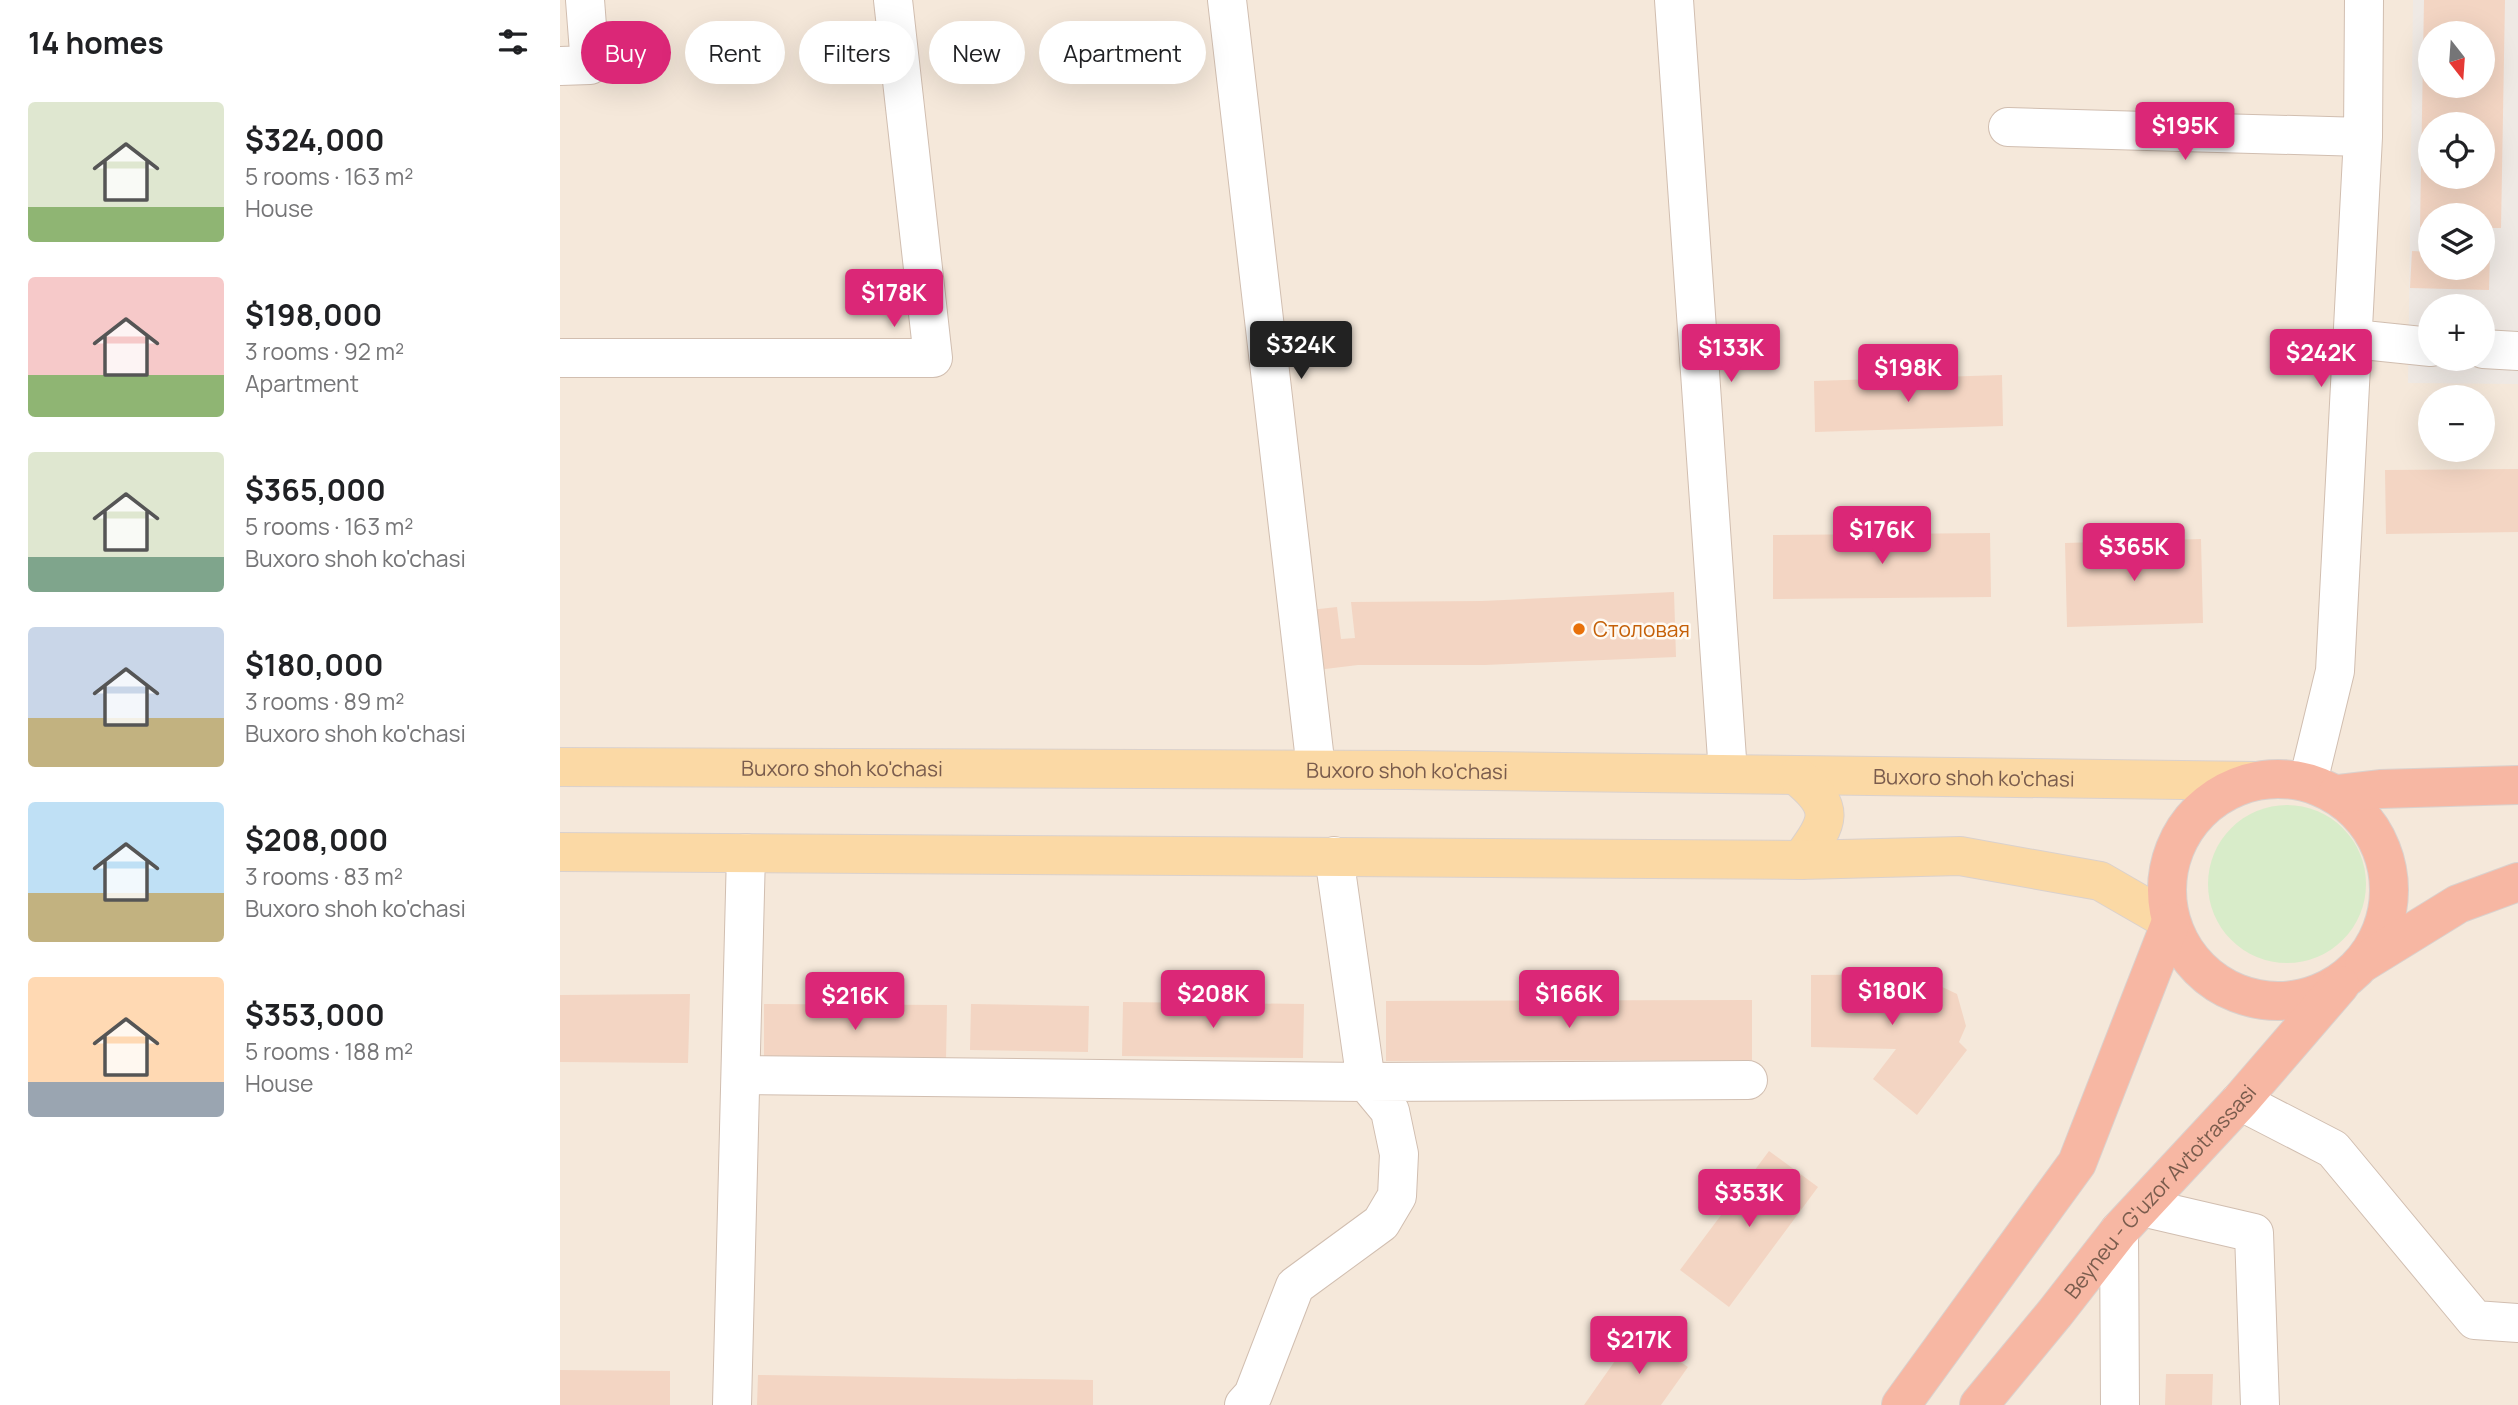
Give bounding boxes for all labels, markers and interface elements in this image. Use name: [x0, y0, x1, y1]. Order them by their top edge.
chip: Buy: [581, 21, 671, 84]
chip: Rent: [685, 21, 785, 84]
chip: Filters: [799, 21, 915, 84]
chip: New: [929, 21, 1025, 84]
chip: Apartment: [1039, 21, 1206, 84]
north arrow: [2418, 21, 2496, 98]
map controls: [2418, 21, 2495, 462]
text: 14 homes: [28, 22, 164, 63]
icon: filters: [494, 23, 532, 61]
pin: $195K: [2136, 102, 2234, 162]
text: $195K: [2151, 109, 2219, 141]
button: locate: [2418, 112, 2495, 189]
text: $324,000: [245, 119, 385, 160]
icon: home: [84, 130, 168, 214]
text: 5 rooms · 163 m²: [245, 160, 413, 192]
text: House: [245, 192, 314, 224]
button: layers: [2418, 203, 2495, 280]
pin: $178K: [845, 270, 943, 329]
text: $178K: [861, 276, 927, 308]
text: $198,000: [245, 294, 382, 335]
button: +: [2418, 294, 2495, 371]
icon: home: [84, 305, 168, 389]
pin: $324K: [1252, 322, 1350, 381]
pin: $133K: [1682, 324, 1780, 384]
text: $324K: [1266, 328, 1336, 360]
pin: $242K: [2272, 330, 2370, 389]
text: $133K: [1698, 331, 1764, 363]
text: 3 rooms · 92 m²: [245, 335, 404, 367]
text: $242K: [2286, 336, 2356, 368]
pin: $198K: [1859, 344, 1957, 404]
text: $198K: [1874, 351, 1942, 383]
text: Apartment: [245, 367, 359, 399]
button: −: [2418, 385, 2495, 462]
text: $365,000: [245, 469, 386, 510]
icon: home: [84, 480, 168, 564]
pin: $176K: [1833, 506, 1931, 566]
text: 5 rooms · 163 m²: [245, 510, 413, 542]
text: $176K: [1849, 513, 1915, 545]
pin: $365K: [2085, 524, 2183, 583]
text: $365K: [2099, 530, 2169, 562]
text: Buxoro shoh ko'chasi: [245, 542, 466, 574]
place label: Столовая: [1593, 615, 1690, 643]
marker: Столовая: [1571, 621, 1587, 637]
text: $180,000: [245, 644, 383, 685]
icon: home: [84, 655, 168, 739]
text: 3 rooms · 89 m²: [245, 685, 405, 717]
text: Buxoro shoh ko'chasi: [245, 717, 466, 749]
street label: Buxoro shoh ko'chasi: [741, 754, 943, 782]
street label: Buxoro shoh ko'chasi: [1306, 756, 1508, 785]
street label: Buxoro shoh ko'chasi: [1873, 762, 2075, 793]
text: $208,000: [245, 819, 388, 860]
icon: home: [84, 830, 168, 914]
text: 3 rooms · 83 m²: [245, 860, 403, 892]
text: Buxoro shoh ko'chasi: [245, 892, 466, 924]
pin: $180K: [1843, 968, 1941, 1027]
pin: $208K: [1164, 970, 1262, 1030]
pin: $166K: [1520, 970, 1618, 1030]
pin: $216K: [806, 972, 904, 1032]
text: $180K: [1858, 974, 1926, 1006]
text: $208K: [1177, 977, 1249, 1009]
text: $166K: [1535, 977, 1603, 1009]
text: $216K: [821, 979, 889, 1011]
text: $353,000: [245, 994, 385, 1035]
icon: home: [84, 1005, 168, 1089]
text: 5 rooms · 188 m²: [245, 1035, 413, 1067]
text: House: [245, 1067, 314, 1099]
street label: Beyneu - G'uzor Avtotrassasi: [2058, 1078, 2262, 1304]
pin: $353K: [1700, 1170, 1798, 1229]
text: $353K: [1714, 1176, 1784, 1208]
pin: $217K: [1590, 1316, 1688, 1376]
text: $217K: [1606, 1323, 1672, 1355]

